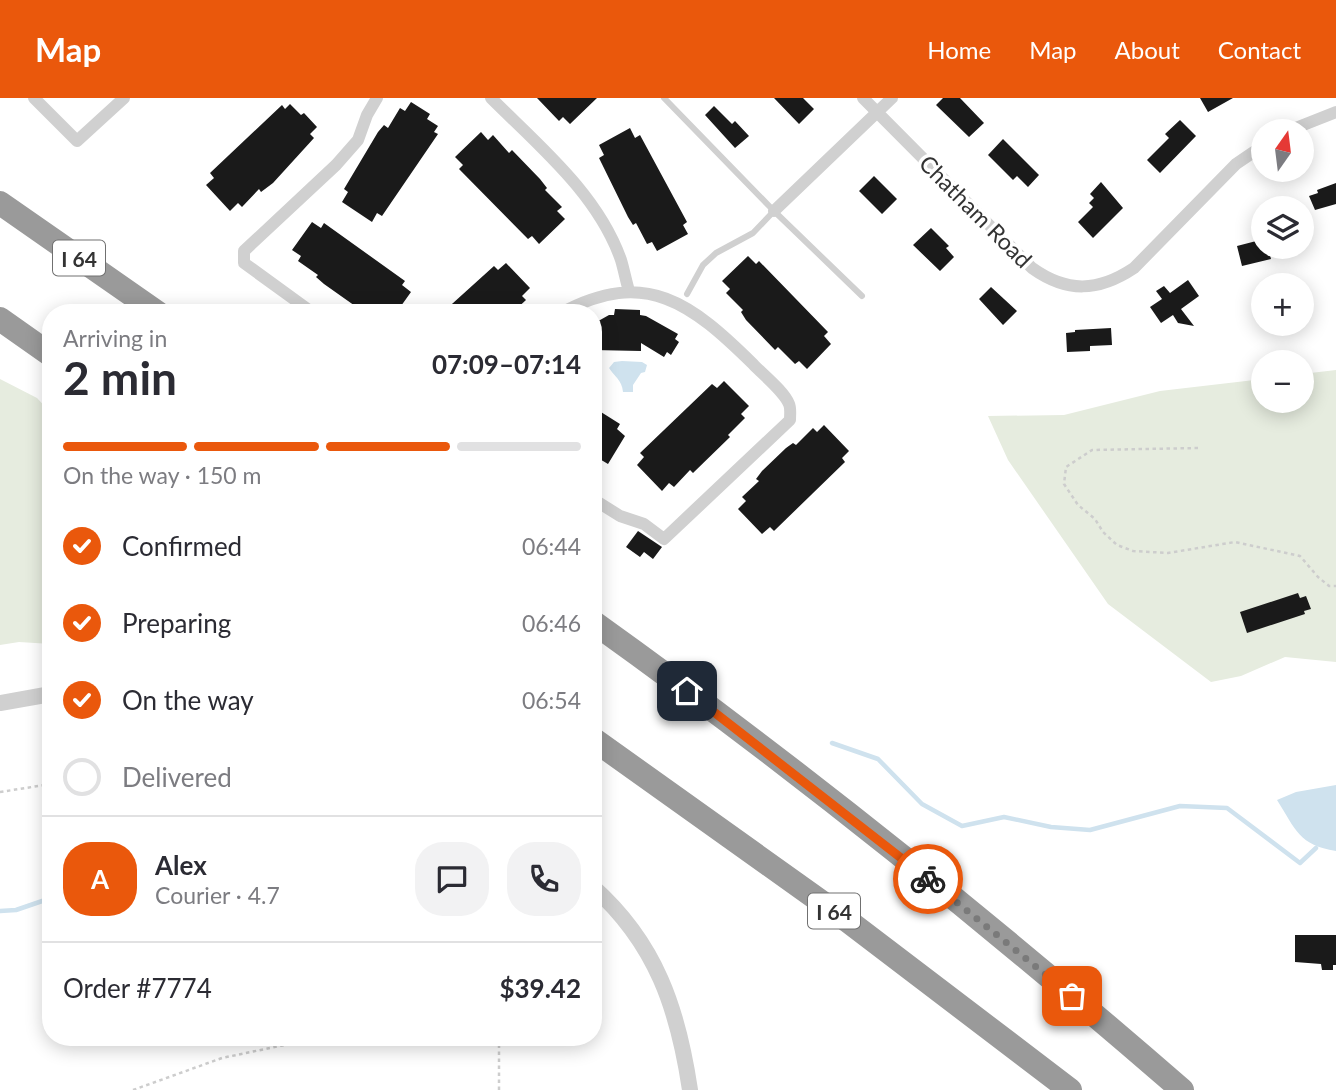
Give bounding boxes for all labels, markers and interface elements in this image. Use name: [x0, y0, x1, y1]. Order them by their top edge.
text: Map: [35, 29, 101, 69]
text: Home: [927, 35, 991, 64]
text: Map: [1029, 35, 1077, 64]
text: About: [1115, 35, 1180, 64]
text: Contact: [1218, 35, 1301, 64]
north arrow: [1251, 119, 1314, 182]
map controls: [1251, 119, 1314, 413]
street label: Chatham Road: [914, 149, 1038, 273]
button: layers: [1251, 196, 1314, 259]
road number: I 64: [53, 240, 105, 276]
button: +: [1251, 273, 1314, 336]
text: Arriving in: [63, 324, 167, 352]
text: 07:09–07:14: [432, 348, 581, 380]
text: 2 min: [63, 350, 177, 405]
button: −: [1251, 350, 1314, 413]
text: On the way · 150 m: [63, 461, 262, 489]
icon: check: [63, 527, 101, 565]
text: Confirmed: [122, 530, 242, 562]
text: 06:44: [522, 532, 581, 560]
icon: check: [63, 604, 101, 642]
text: Preparing: [122, 607, 231, 639]
text: 06:46: [522, 609, 581, 637]
pin: [657, 661, 717, 721]
icon: home: [668, 672, 706, 710]
icon: check: [63, 681, 101, 719]
text: On the way: [122, 684, 254, 716]
text: 06:54: [522, 686, 581, 714]
text: Delivered: [122, 761, 232, 793]
button: chat: [415, 842, 489, 916]
button: phone: [507, 842, 581, 916]
courier: [893, 844, 963, 914]
text: Alex: [155, 849, 207, 881]
icon: bike: [909, 860, 947, 898]
text: A: [91, 863, 109, 895]
text: Courier · 4.7: [155, 881, 280, 909]
road number: I 64: [808, 894, 860, 928]
pin: [1042, 966, 1102, 1026]
text: Order #7774: [63, 972, 212, 1004]
text: $39.42: [499, 972, 581, 1004]
icon: bag: [1053, 977, 1091, 1015]

